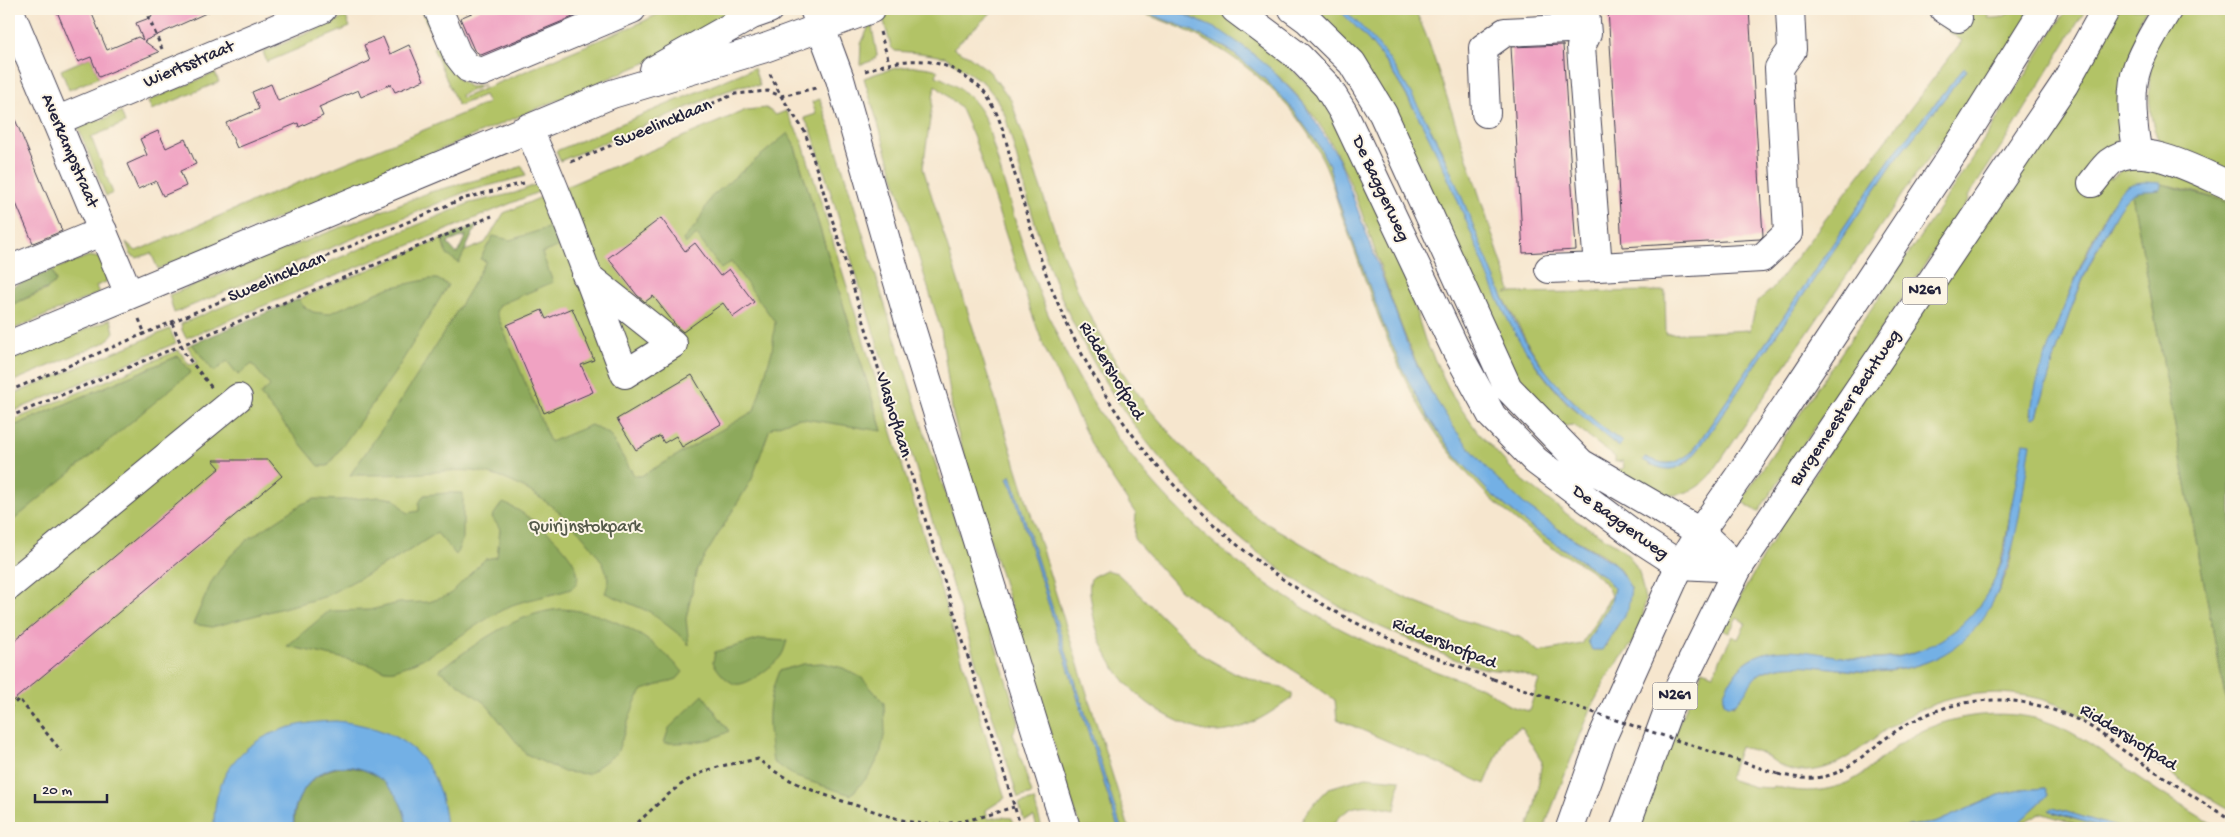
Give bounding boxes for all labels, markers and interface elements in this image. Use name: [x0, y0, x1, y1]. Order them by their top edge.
street label: Wiertsstraat: [140, 36, 239, 94]
street label: Averkampstraat: [36, 91, 103, 213]
street label: Sweelincklaan: [611, 95, 716, 153]
street label: De Baggerweg: [1346, 132, 1414, 245]
street label: Sweelincklaan: [225, 248, 329, 308]
road number: N261: [1902, 278, 1948, 304]
street label: Riddershofpad: [1074, 318, 1149, 425]
street label: Burgemeester Bechtweg: [1785, 326, 1906, 491]
street label: Vlashoflaan: [870, 369, 916, 460]
street label: De Baggerweg: [1567, 480, 1672, 565]
park label: Quirijnstokpark: [528, 517, 644, 538]
street label: Riddershofpad: [1389, 614, 1501, 675]
road number: N261: [1652, 682, 1698, 709]
street label: Riddershofpad: [2076, 700, 2182, 777]
scale bar: [35, 772, 108, 804]
text: 20 m: [42, 782, 72, 800]

